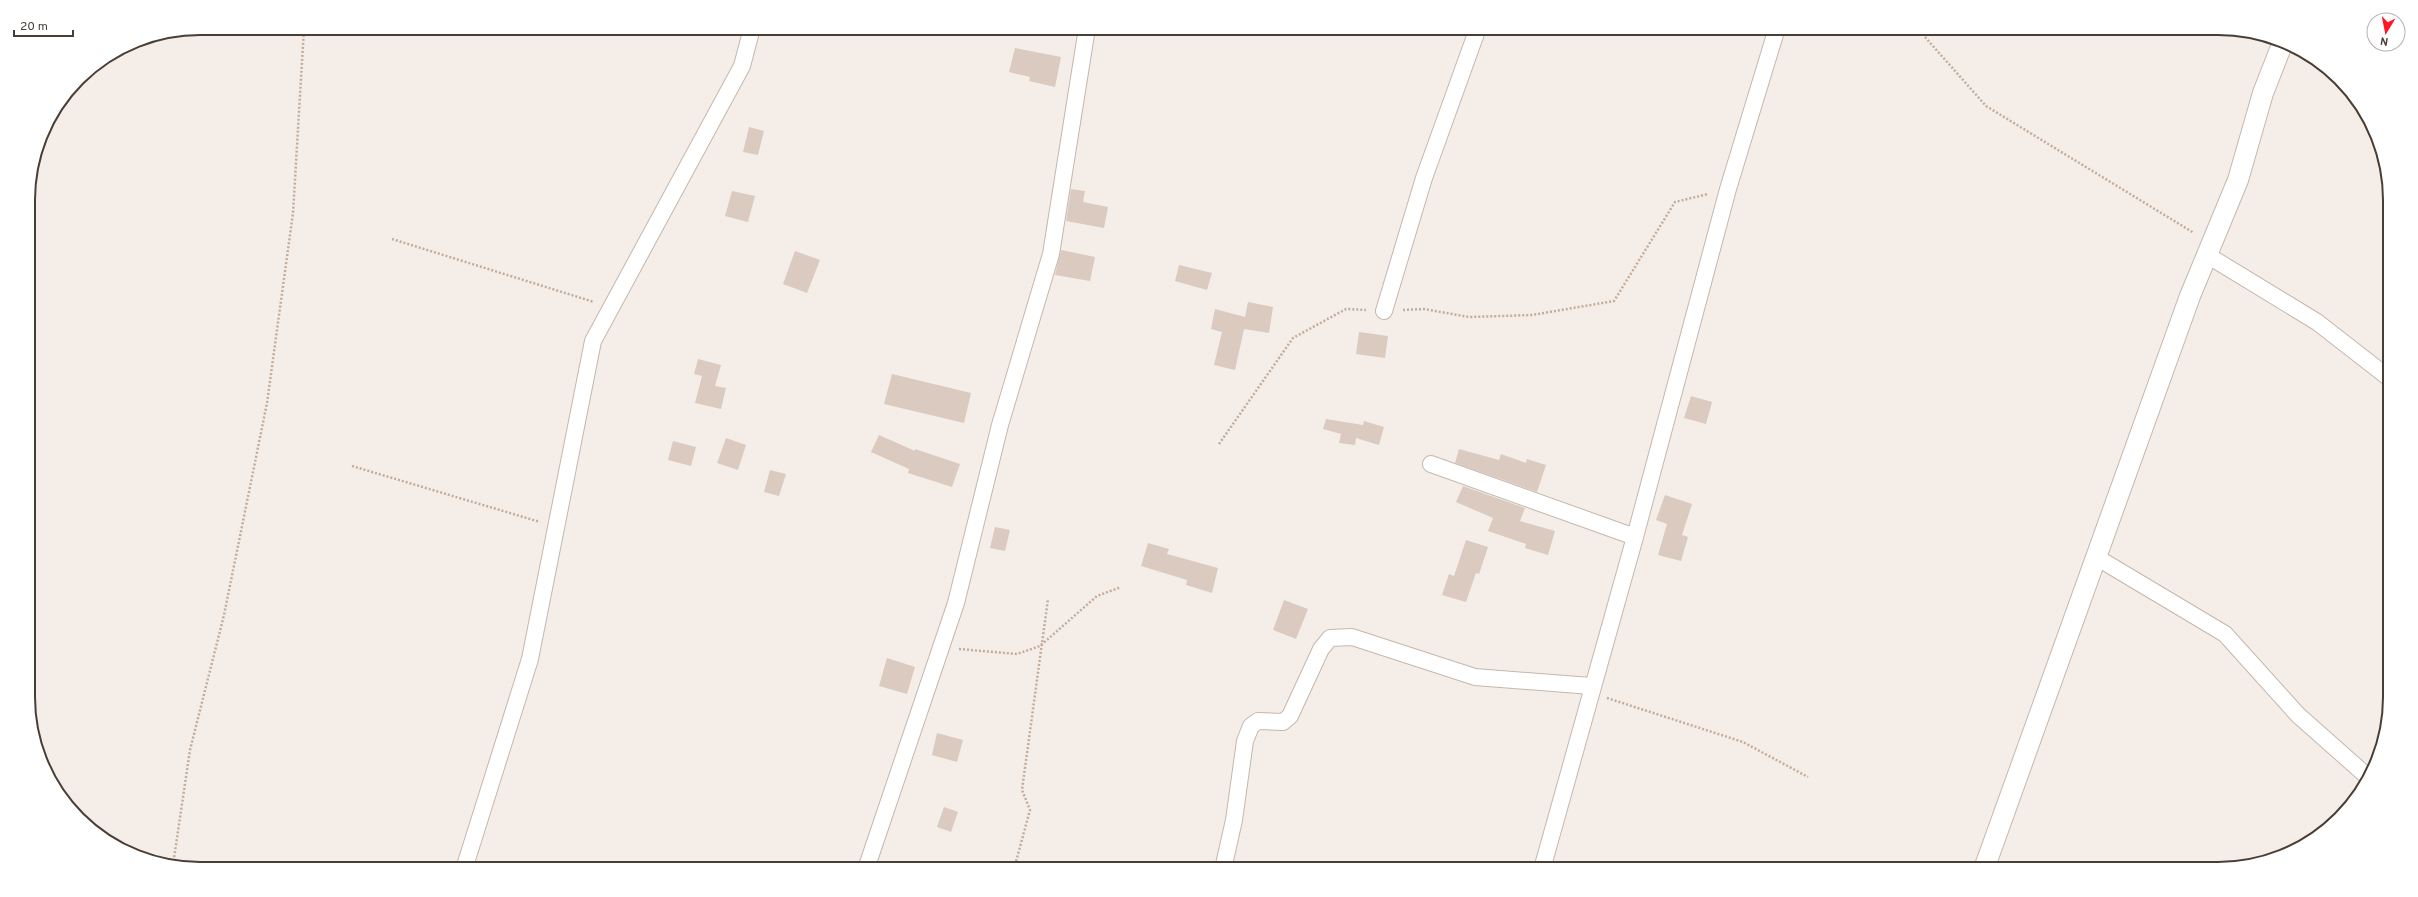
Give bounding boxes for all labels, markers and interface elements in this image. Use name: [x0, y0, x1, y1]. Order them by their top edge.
scale bar: [14, 12, 73, 38]
north arrow: [2366, 12, 2406, 52]
text: 20 m: [20, 19, 48, 35]
text: N: [2379, 33, 2390, 48]

